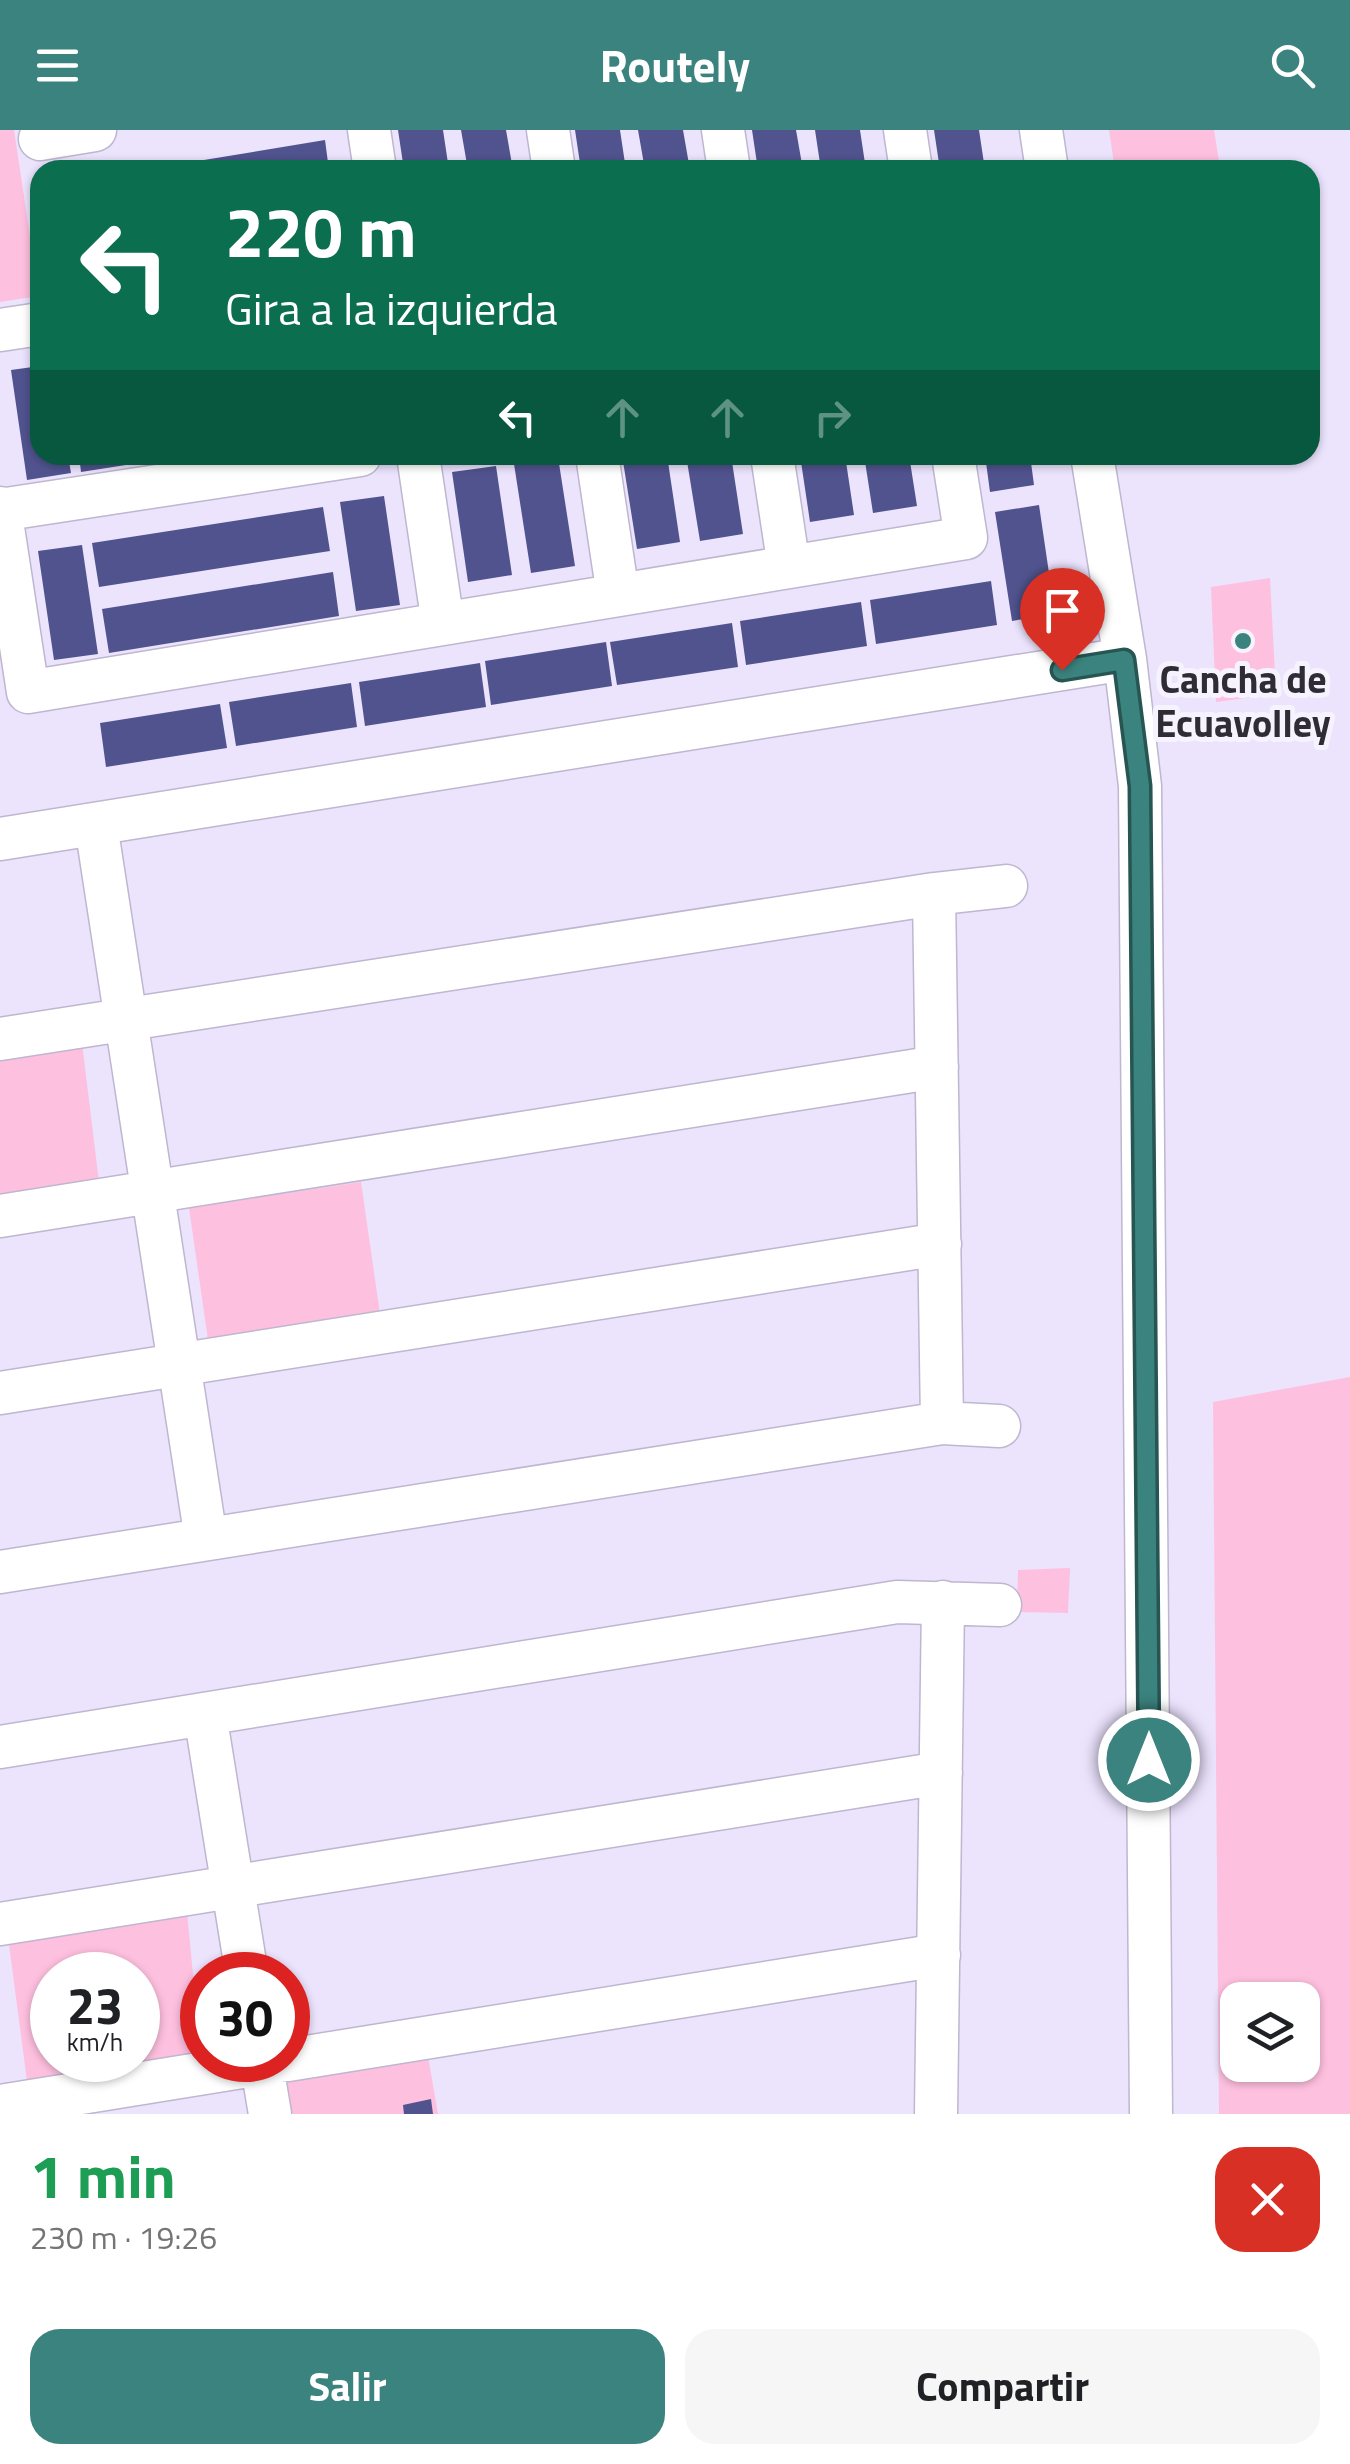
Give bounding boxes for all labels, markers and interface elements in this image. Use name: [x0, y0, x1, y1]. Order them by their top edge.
text: Routely: [600, 31, 750, 99]
icon: menu: [30, 38, 85, 93]
icon: search: [1265, 38, 1320, 93]
text: 220 m: [225, 178, 417, 284]
icon: left: [60, 200, 190, 330]
text: Gira a la izquierda: [225, 274, 558, 342]
icon: left: [490, 390, 545, 445]
icon: ahead: [595, 390, 650, 445]
icon: ahead: [700, 390, 755, 445]
icon: right: [805, 390, 860, 445]
pin: [1020, 568, 1105, 671]
icon: arrive: [1035, 583, 1090, 638]
marker: Cancha de Ecuavolley: [1232, 630, 1254, 652]
place label: Cancha de Ecuavolley: [1155, 650, 1331, 752]
position arrow: [1097, 1708, 1201, 1812]
speed limit sign: 30: [180, 1952, 310, 2082]
text: 23: [67, 1967, 123, 2043]
map controls: [1220, 1982, 1320, 2082]
button: layers: [1220, 1982, 1320, 2082]
text: km/h: [67, 2023, 123, 2061]
text: 1 min: [30, 2130, 176, 2221]
button: close: [1215, 2147, 1320, 2252]
text: 230 m · 19:26: [30, 2213, 217, 2261]
button: Salir: [30, 2329, 665, 2444]
button: Compartir: [685, 2329, 1320, 2444]

